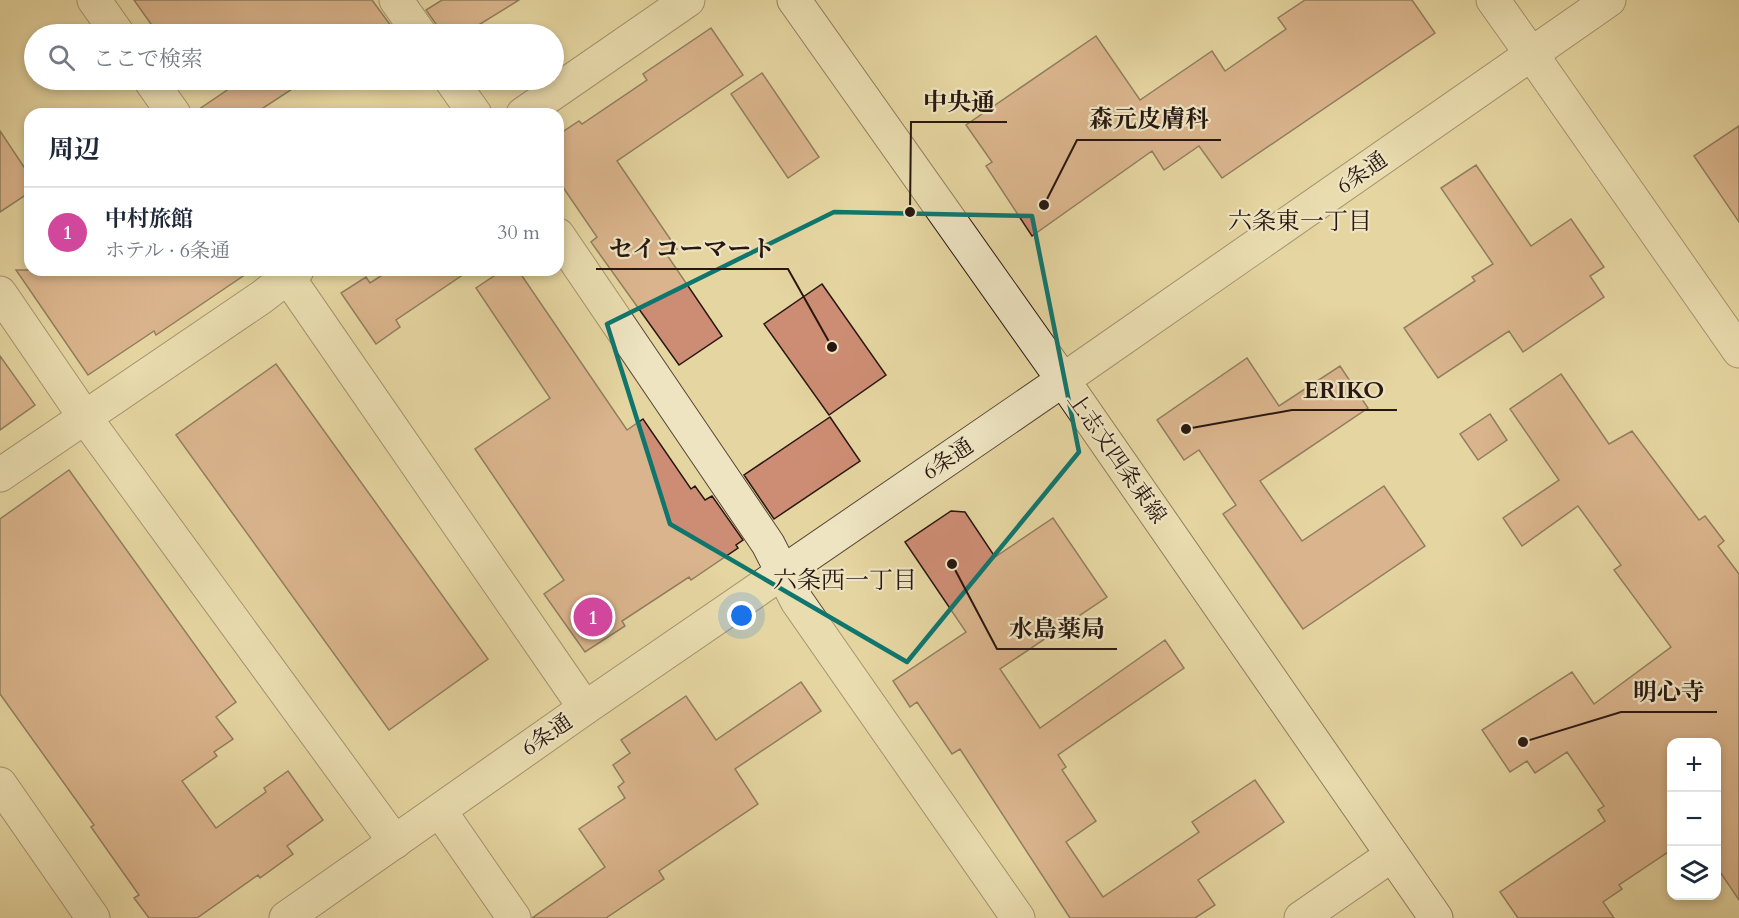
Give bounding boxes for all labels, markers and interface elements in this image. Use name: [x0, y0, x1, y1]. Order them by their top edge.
search box: [24, 24, 564, 90]
icon: search: [45, 41, 78, 74]
text: ここで検索: [93, 44, 203, 74]
callout: 中央通: [911, 80, 1007, 122]
text: 中央通: [923, 86, 995, 119]
callout: 森元皮膚科: [1077, 98, 1221, 140]
text: 森元皮膚科: [1089, 103, 1209, 136]
text: 周辺: [48, 132, 100, 167]
street label: 6条通: [1331, 145, 1393, 201]
text: 中村旅館: [105, 204, 193, 234]
district label: 六条東一丁目: [1228, 205, 1372, 238]
text: 1: [62, 219, 73, 246]
text: 30 m: [497, 219, 540, 246]
callout: セイコーマート: [596, 227, 788, 269]
text: セイコーマート: [609, 233, 775, 266]
text: ホテル · 6条通: [105, 237, 230, 264]
callout: ERIKO: [1292, 368, 1397, 410]
text: ERIKO: [1304, 374, 1384, 407]
street label: 上志文四条東線: [1061, 386, 1173, 530]
street label: 6条通: [917, 431, 979, 487]
district label: 六条西一丁目: [773, 564, 917, 597]
pin: 1: [574, 594, 612, 640]
your location: [727, 601, 756, 630]
callout: 水島薬局: [997, 607, 1117, 649]
text: 水島薬局: [1009, 613, 1105, 646]
callout: 明心寺: [1621, 670, 1717, 712]
text: 明心寺: [1633, 676, 1705, 709]
street label: 6条通: [516, 707, 578, 763]
map controls: [1667, 738, 1721, 900]
button: +: [1667, 738, 1721, 792]
button: −: [1667, 792, 1721, 846]
button: layers: [1667, 846, 1721, 900]

